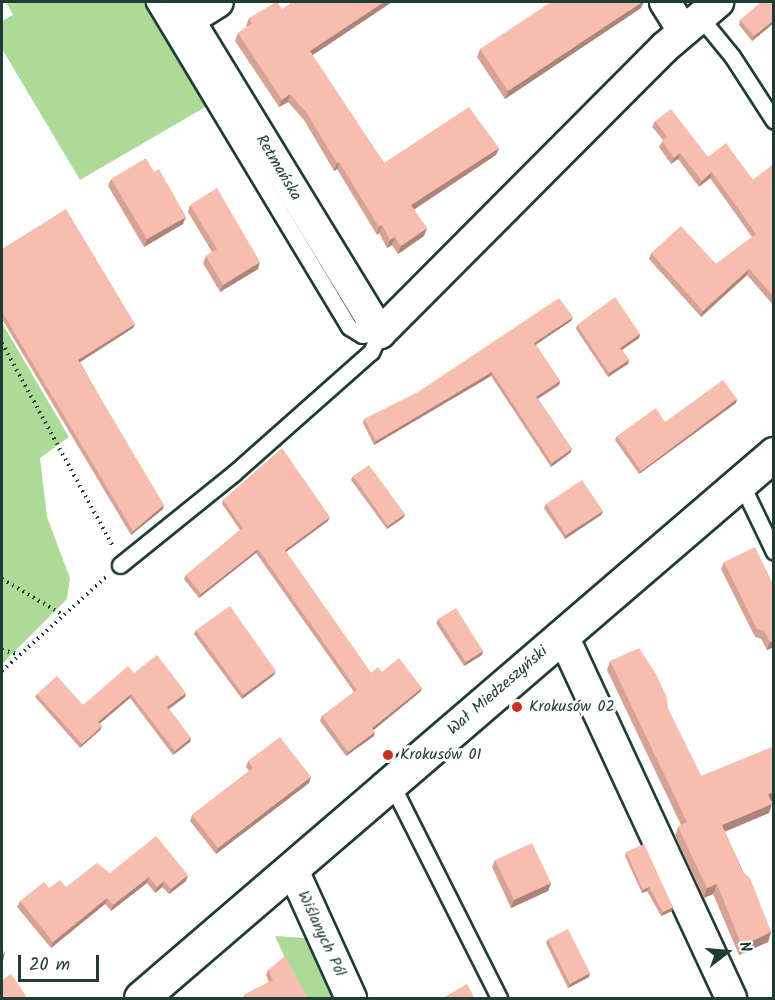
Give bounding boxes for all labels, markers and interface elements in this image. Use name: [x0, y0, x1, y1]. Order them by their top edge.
street label: Retmańska: [251, 132, 305, 204]
street label: Wał Miedzeszyński: [444, 642, 552, 740]
place label: Krokusów 02: [529, 697, 615, 717]
marker: Krokusów 02: [510, 700, 524, 714]
place label: Krokusów 01: [400, 745, 481, 765]
marker: Krokusów 01: [381, 748, 395, 762]
street label: Wiślanych Pól: [293, 888, 349, 980]
north arrow: [697, 922, 757, 982]
text: N: [731, 939, 758, 955]
scale bar: [21, 943, 102, 981]
text: 20 m: [29, 951, 70, 980]

